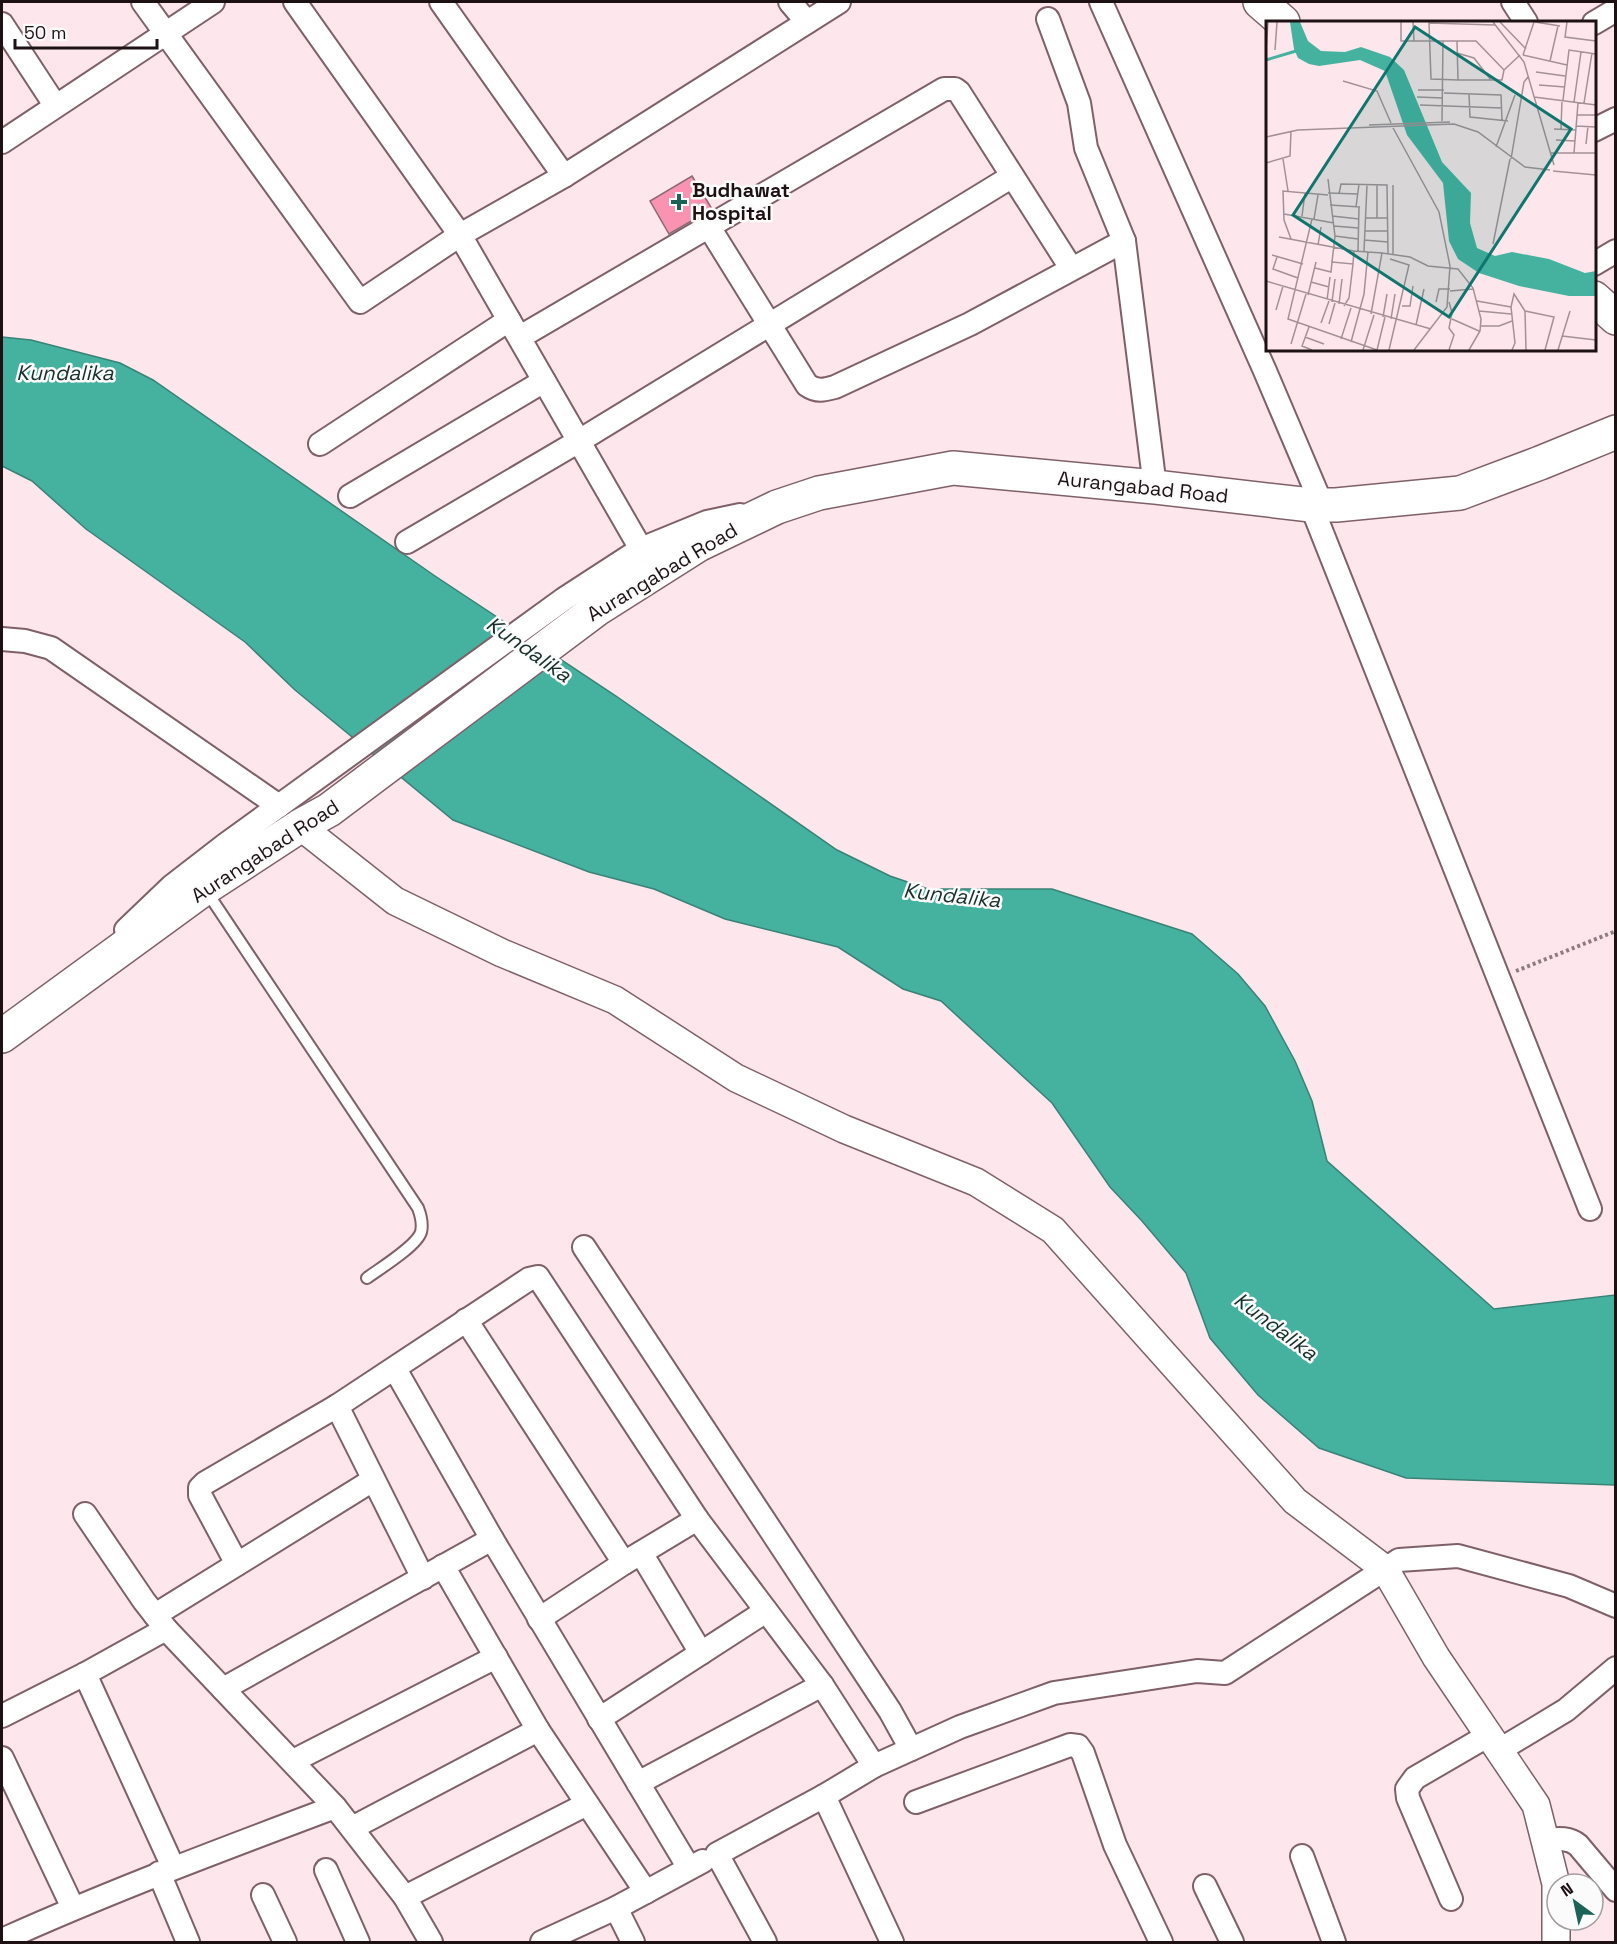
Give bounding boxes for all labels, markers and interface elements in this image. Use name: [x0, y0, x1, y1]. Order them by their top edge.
scale bar: [15, 12, 158, 50]
text: 50 m: [24, 21, 66, 44]
inset map: [1266, 21, 1596, 351]
place label: Budhawat Hospital: [692, 177, 790, 226]
marker: Budhawat Hospital: [670, 193, 688, 211]
water label: Kundalika: [16, 359, 115, 386]
street label: Aurangabad Road: [1056, 465, 1230, 509]
street label: Aurangabad Road: [582, 517, 742, 627]
water label: Kundalika: [481, 610, 577, 689]
street label: Aurangabad Road: [186, 793, 344, 909]
water label: Kundalika: [902, 876, 1003, 914]
water label: Kundalika: [1229, 1286, 1324, 1367]
north arrow: [1545, 1872, 1605, 1932]
text: N: [1557, 1878, 1577, 1902]

